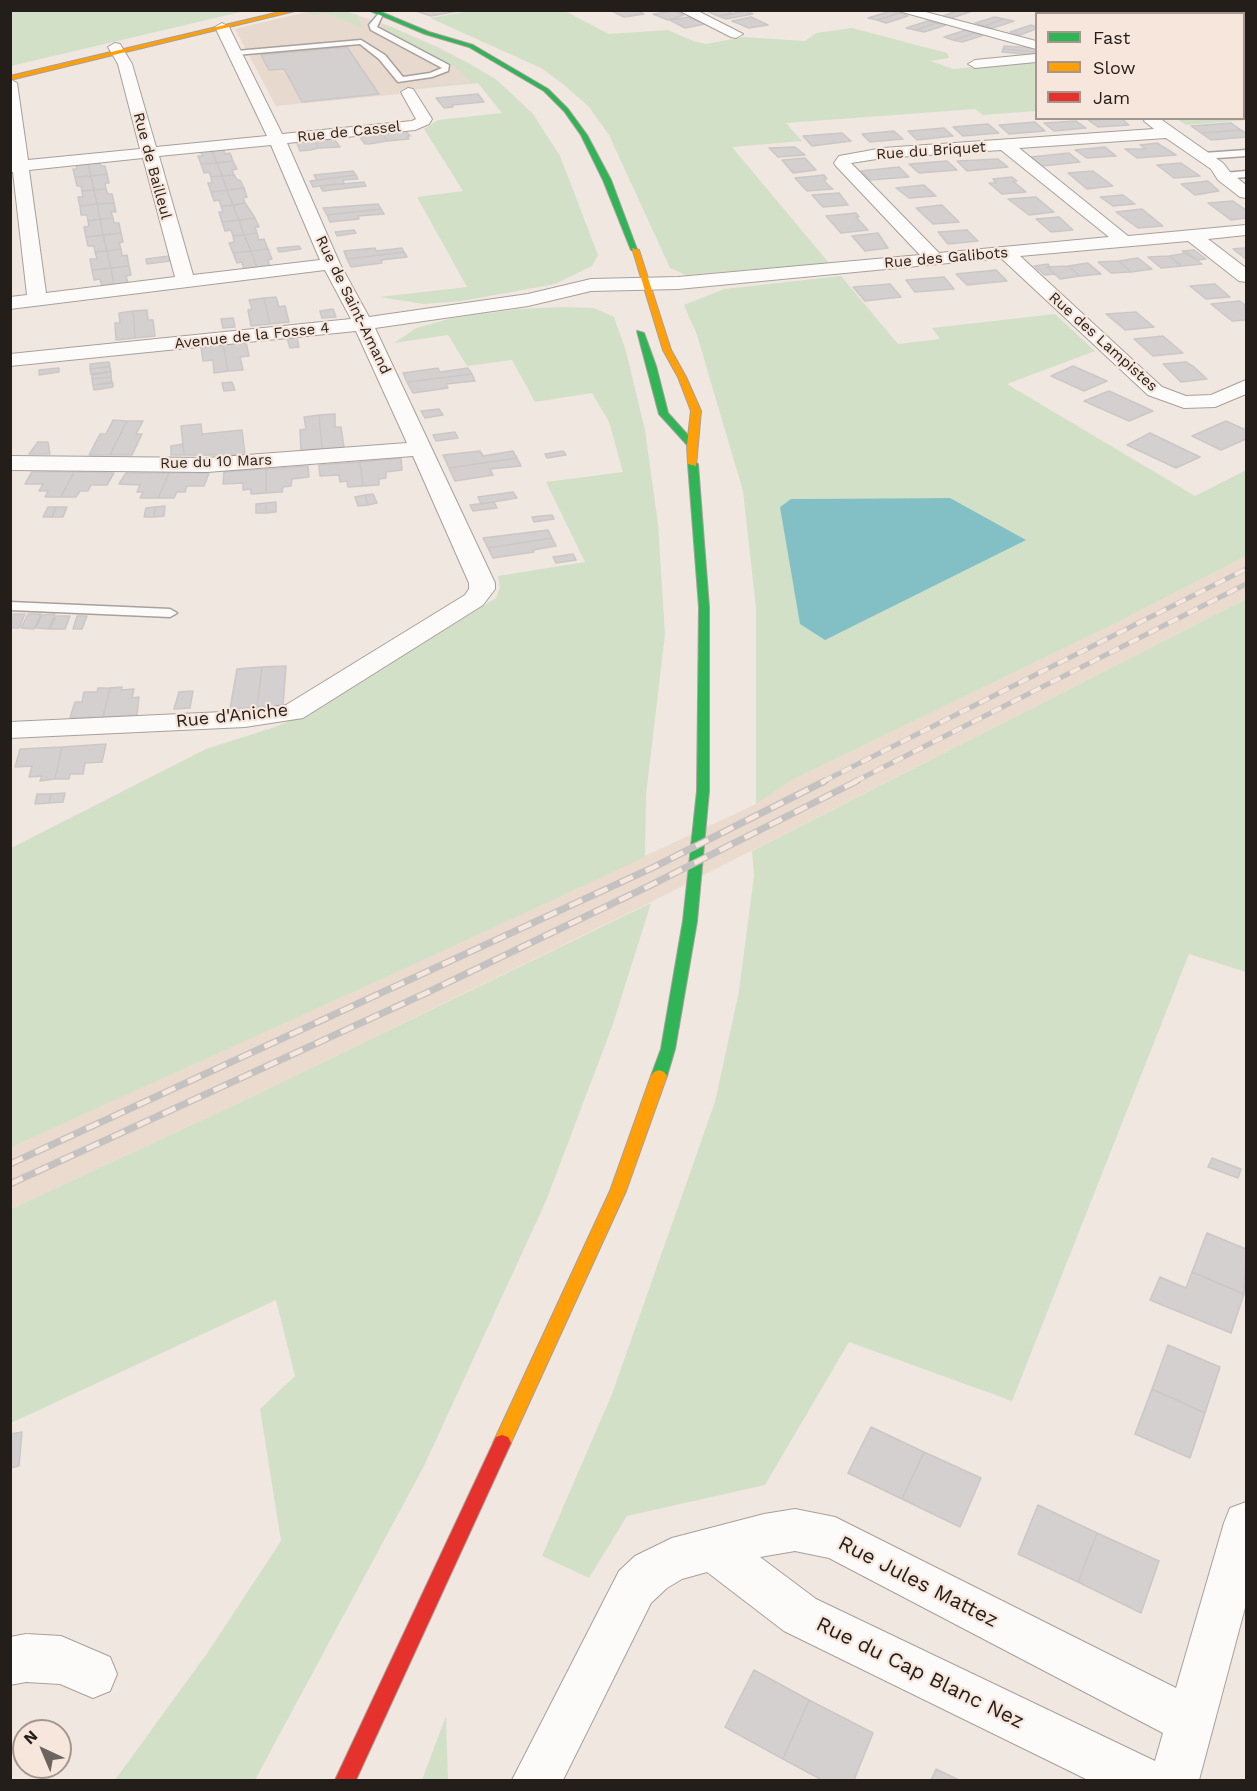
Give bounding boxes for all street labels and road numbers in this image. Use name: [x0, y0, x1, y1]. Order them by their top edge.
street label: Rue de Bailleul: [129, 111, 175, 221]
street label: Rue de Cassel: [296, 118, 402, 146]
street label: Rue du Briquet: [876, 138, 986, 164]
street label: Rue de Saint-Amand: [312, 233, 394, 377]
street label: Rue des Galibots: [883, 244, 1009, 272]
street label: Rue des Lampistes: [1045, 289, 1161, 395]
street label: Avenue de la Fosse 4: [174, 319, 330, 353]
street label: Rue du 10 Mars: [160, 451, 272, 473]
street label: Rue d'Aniche: [175, 699, 289, 733]
street label: Rue Jules Mattez: [834, 1531, 1002, 1633]
street label: Rue du Cap Blanc Nez: [812, 1612, 1028, 1734]

